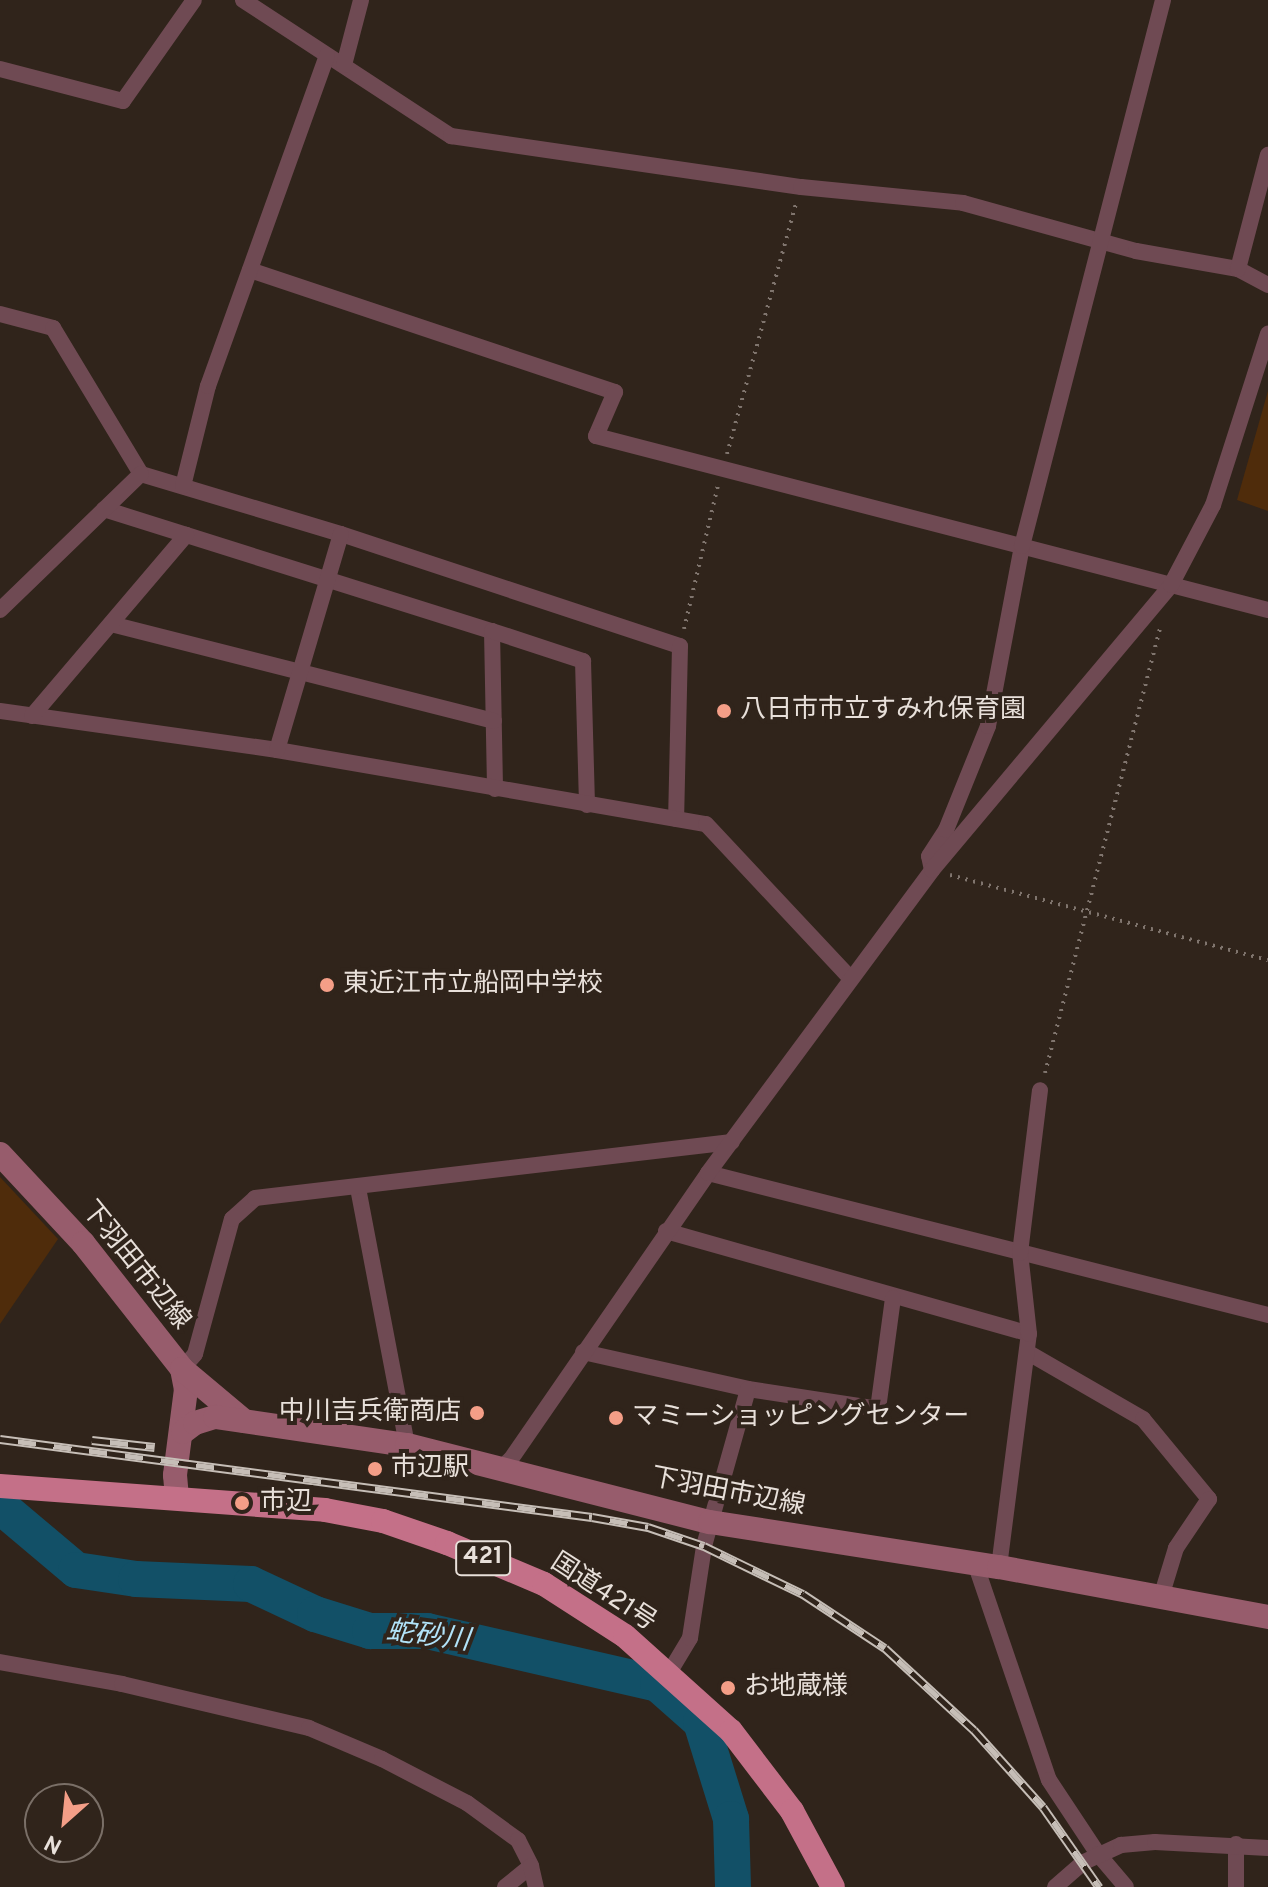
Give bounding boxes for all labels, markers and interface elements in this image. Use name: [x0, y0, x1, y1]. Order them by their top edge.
place label: 八日市市立すみれ保育園: [740, 695, 1026, 727]
marker: 八日市市立すみれ保育園: [715, 702, 733, 720]
place label: 東近江市立船岡中学校: [343, 969, 603, 1001]
marker: 東近江市立船岡中学校: [318, 976, 336, 994]
street label: 下羽田市辺線: [74, 1196, 196, 1336]
place label: 中川吉兵衛商店: [279, 1397, 461, 1429]
place label: マミーショッピングセンター: [632, 1402, 970, 1434]
marker: 中川吉兵衛商店: [468, 1404, 486, 1422]
marker: マミーショッピングセンター: [607, 1409, 625, 1427]
place label: 市辺駅: [391, 1453, 469, 1485]
marker: 市辺駅: [366, 1460, 384, 1478]
street label: 下羽田市辺線: [648, 1463, 808, 1523]
place label: 市辺: [260, 1487, 312, 1519]
marker: 市辺: [231, 1492, 253, 1514]
road number: 421: [455, 1538, 511, 1578]
street label: 国道421号: [544, 1547, 662, 1639]
water label: 蛇砂川: [384, 1615, 472, 1659]
place label: お地蔵様: [744, 1672, 848, 1704]
marker: お地蔵様: [719, 1679, 737, 1697]
north arrow: [24, 1783, 104, 1863]
text: N: [41, 1827, 67, 1859]

